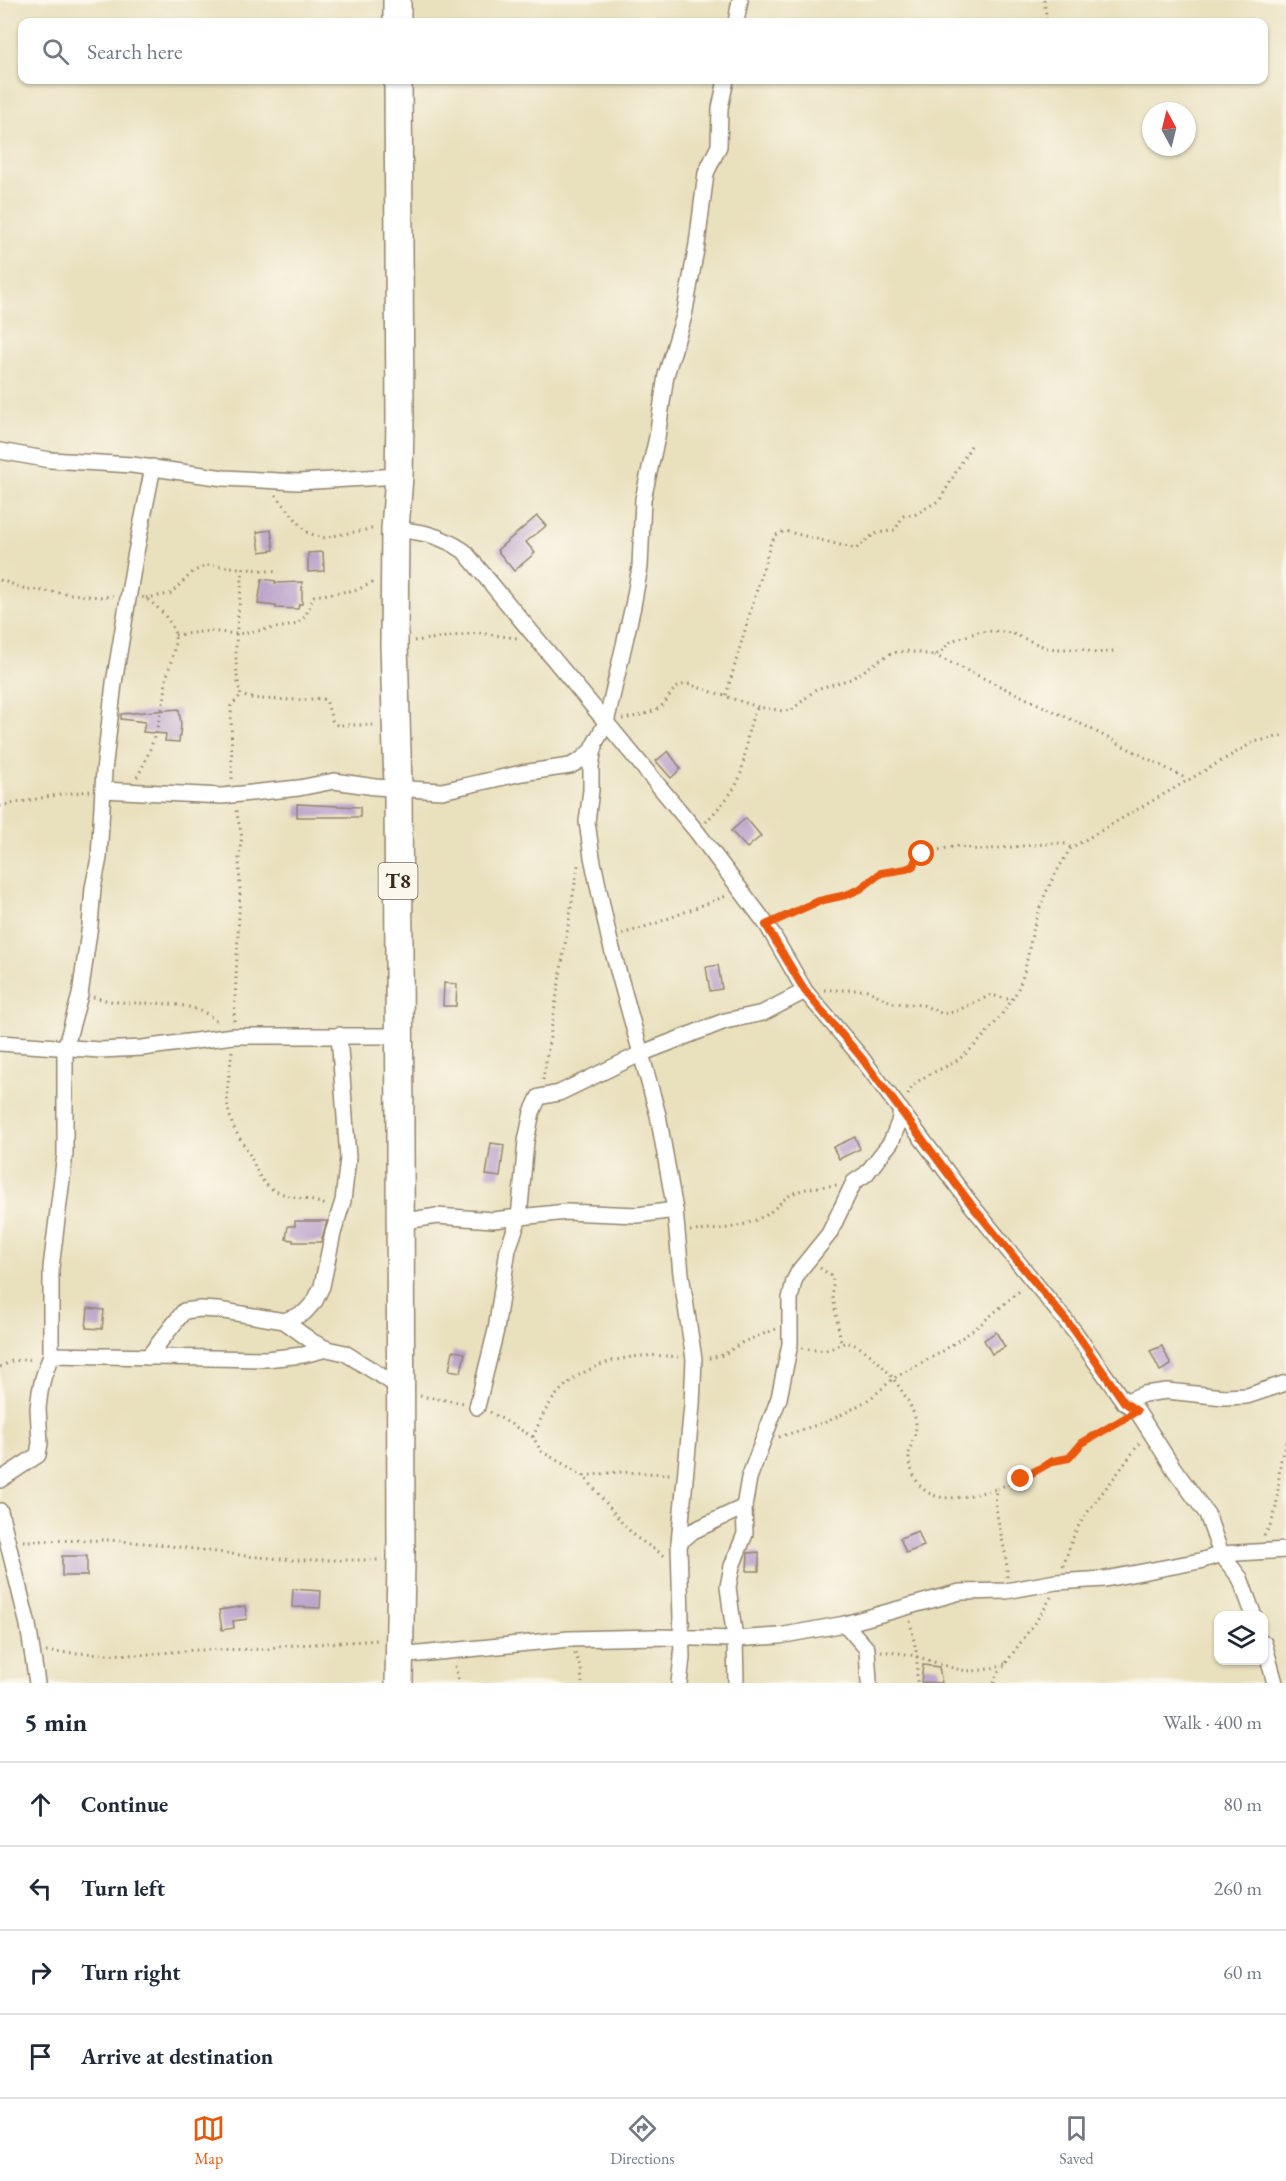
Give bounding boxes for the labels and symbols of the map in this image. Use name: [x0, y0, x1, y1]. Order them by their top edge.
north arrow: [1142, 102, 1196, 156]
route start: [908, 840, 934, 866]
road number: T8: [378, 863, 418, 899]
route end: [1007, 1465, 1033, 1491]

